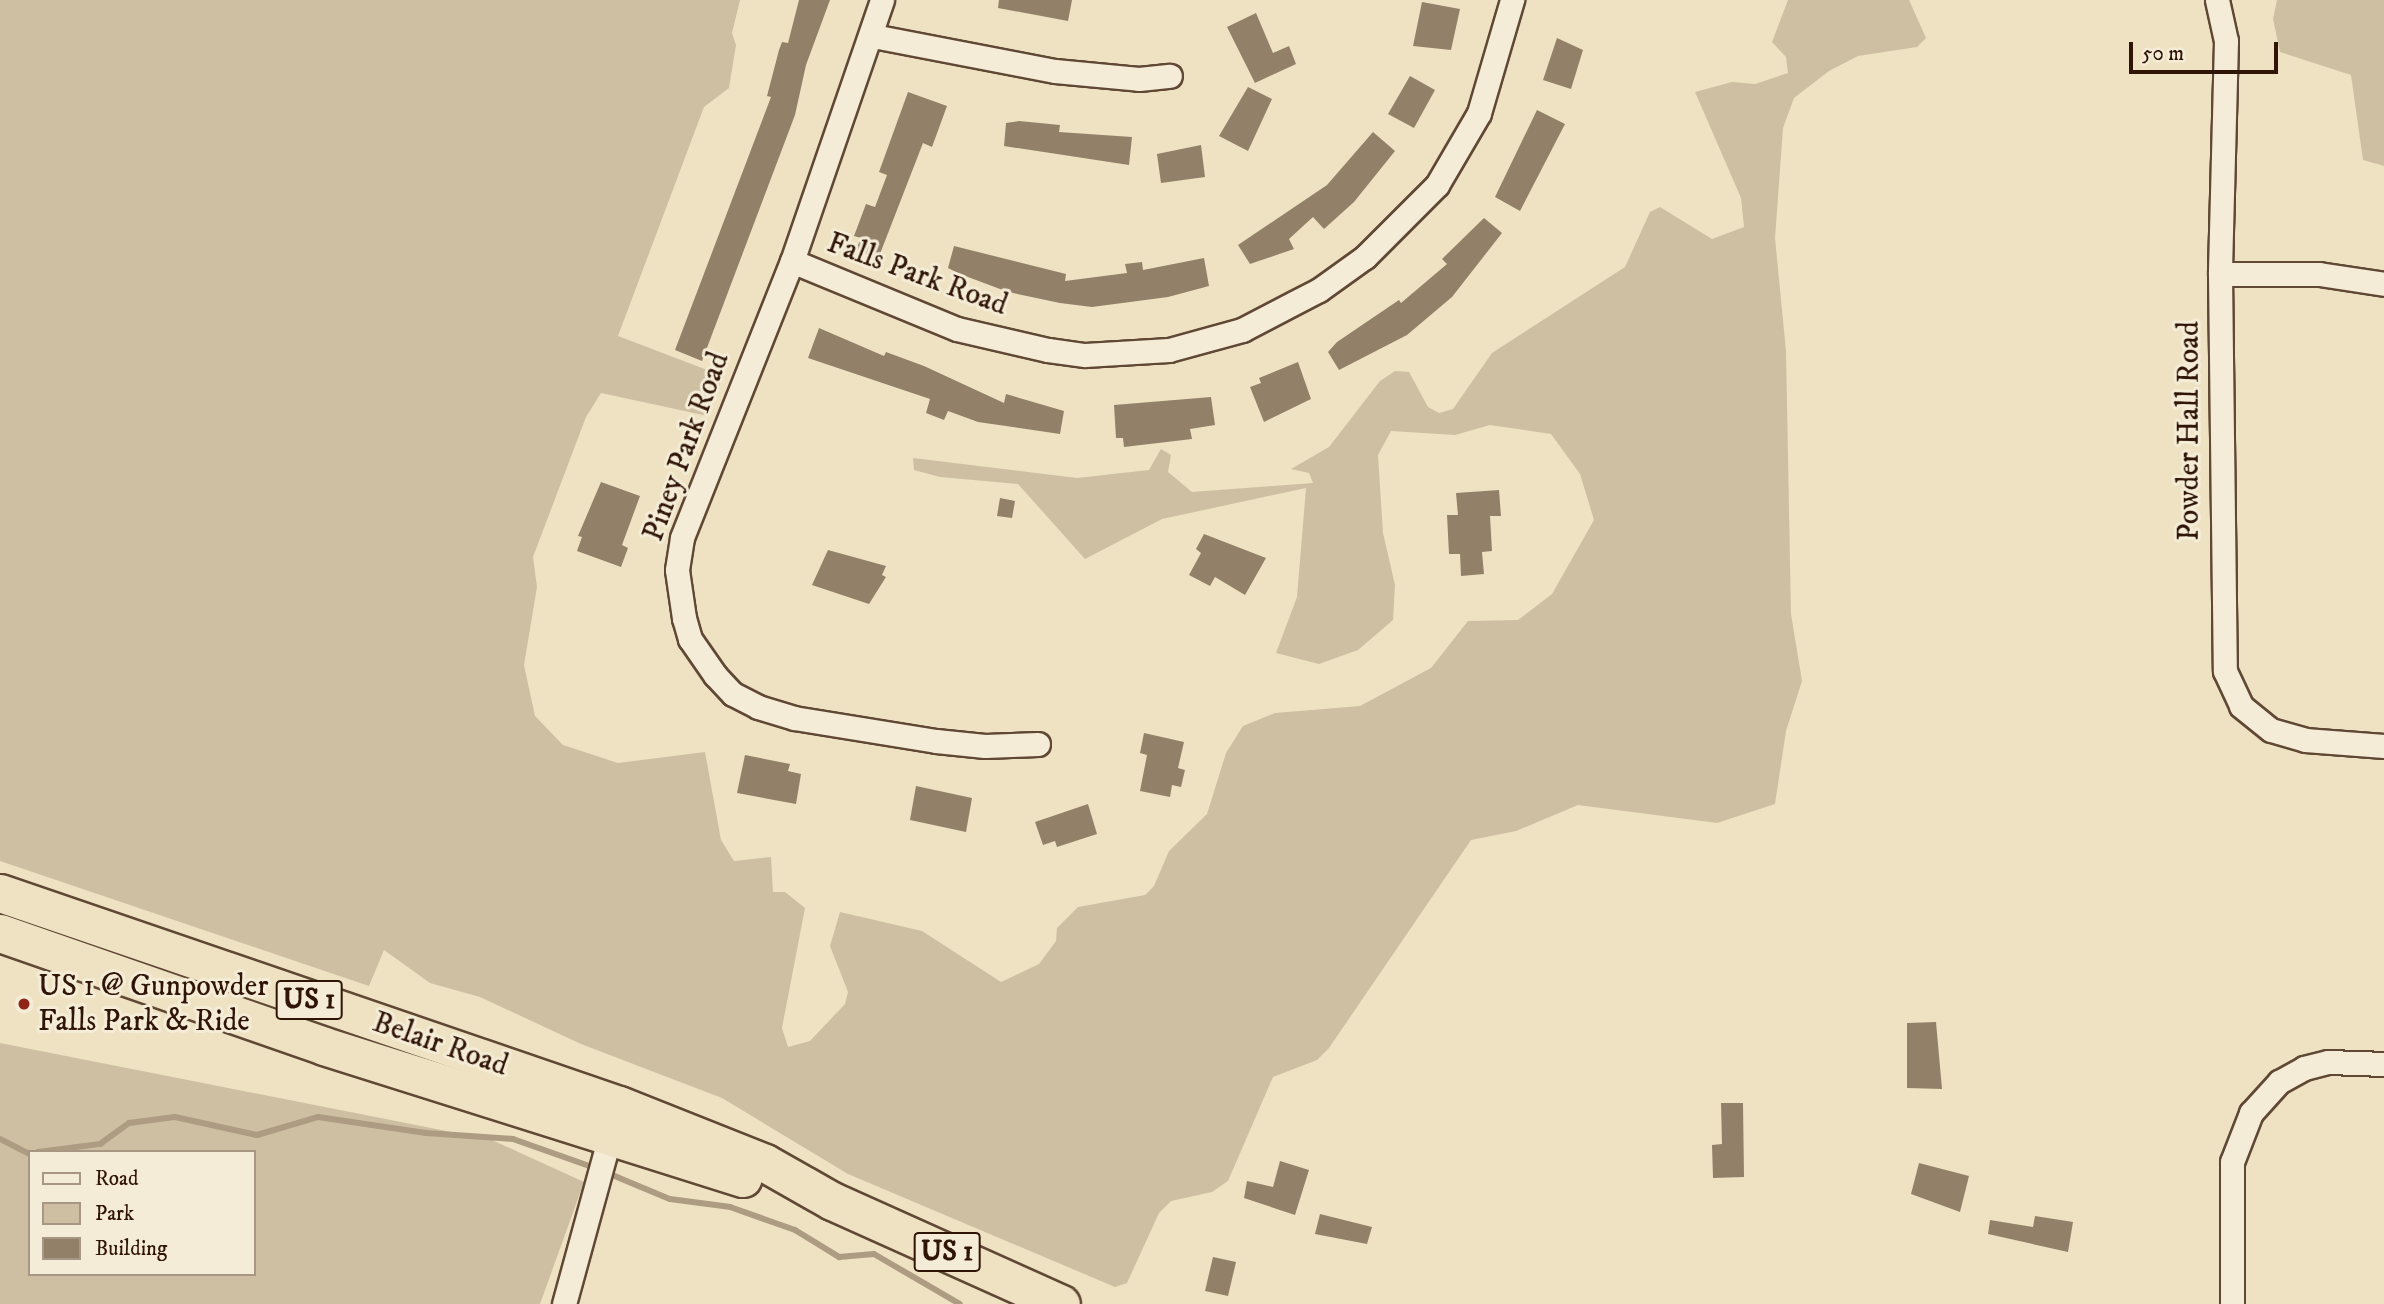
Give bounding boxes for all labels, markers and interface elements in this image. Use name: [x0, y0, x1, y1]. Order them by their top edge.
scale bar: [2132, 28, 2281, 72]
text: 50 m: [2142, 41, 2184, 67]
street label: Falls Park Road: [822, 226, 1012, 324]
street label: Powder Hall Road: [2172, 321, 2208, 541]
street label: Piney Park Road: [636, 348, 738, 546]
place label: US 1 @ Gunpowder Falls Park & Ride: [38, 969, 268, 1040]
road number: US 1: [274, 976, 344, 1024]
marker: US 1 @ Gunpowder Falls Park & Ride: [16, 996, 32, 1012]
street label: Belair Road: [368, 1005, 512, 1085]
legend: [28, 1150, 256, 1276]
text: Road: [95, 1166, 139, 1192]
text: Park: [95, 1201, 134, 1227]
road number: US 1: [912, 1228, 982, 1276]
text: Building: [95, 1236, 167, 1262]

